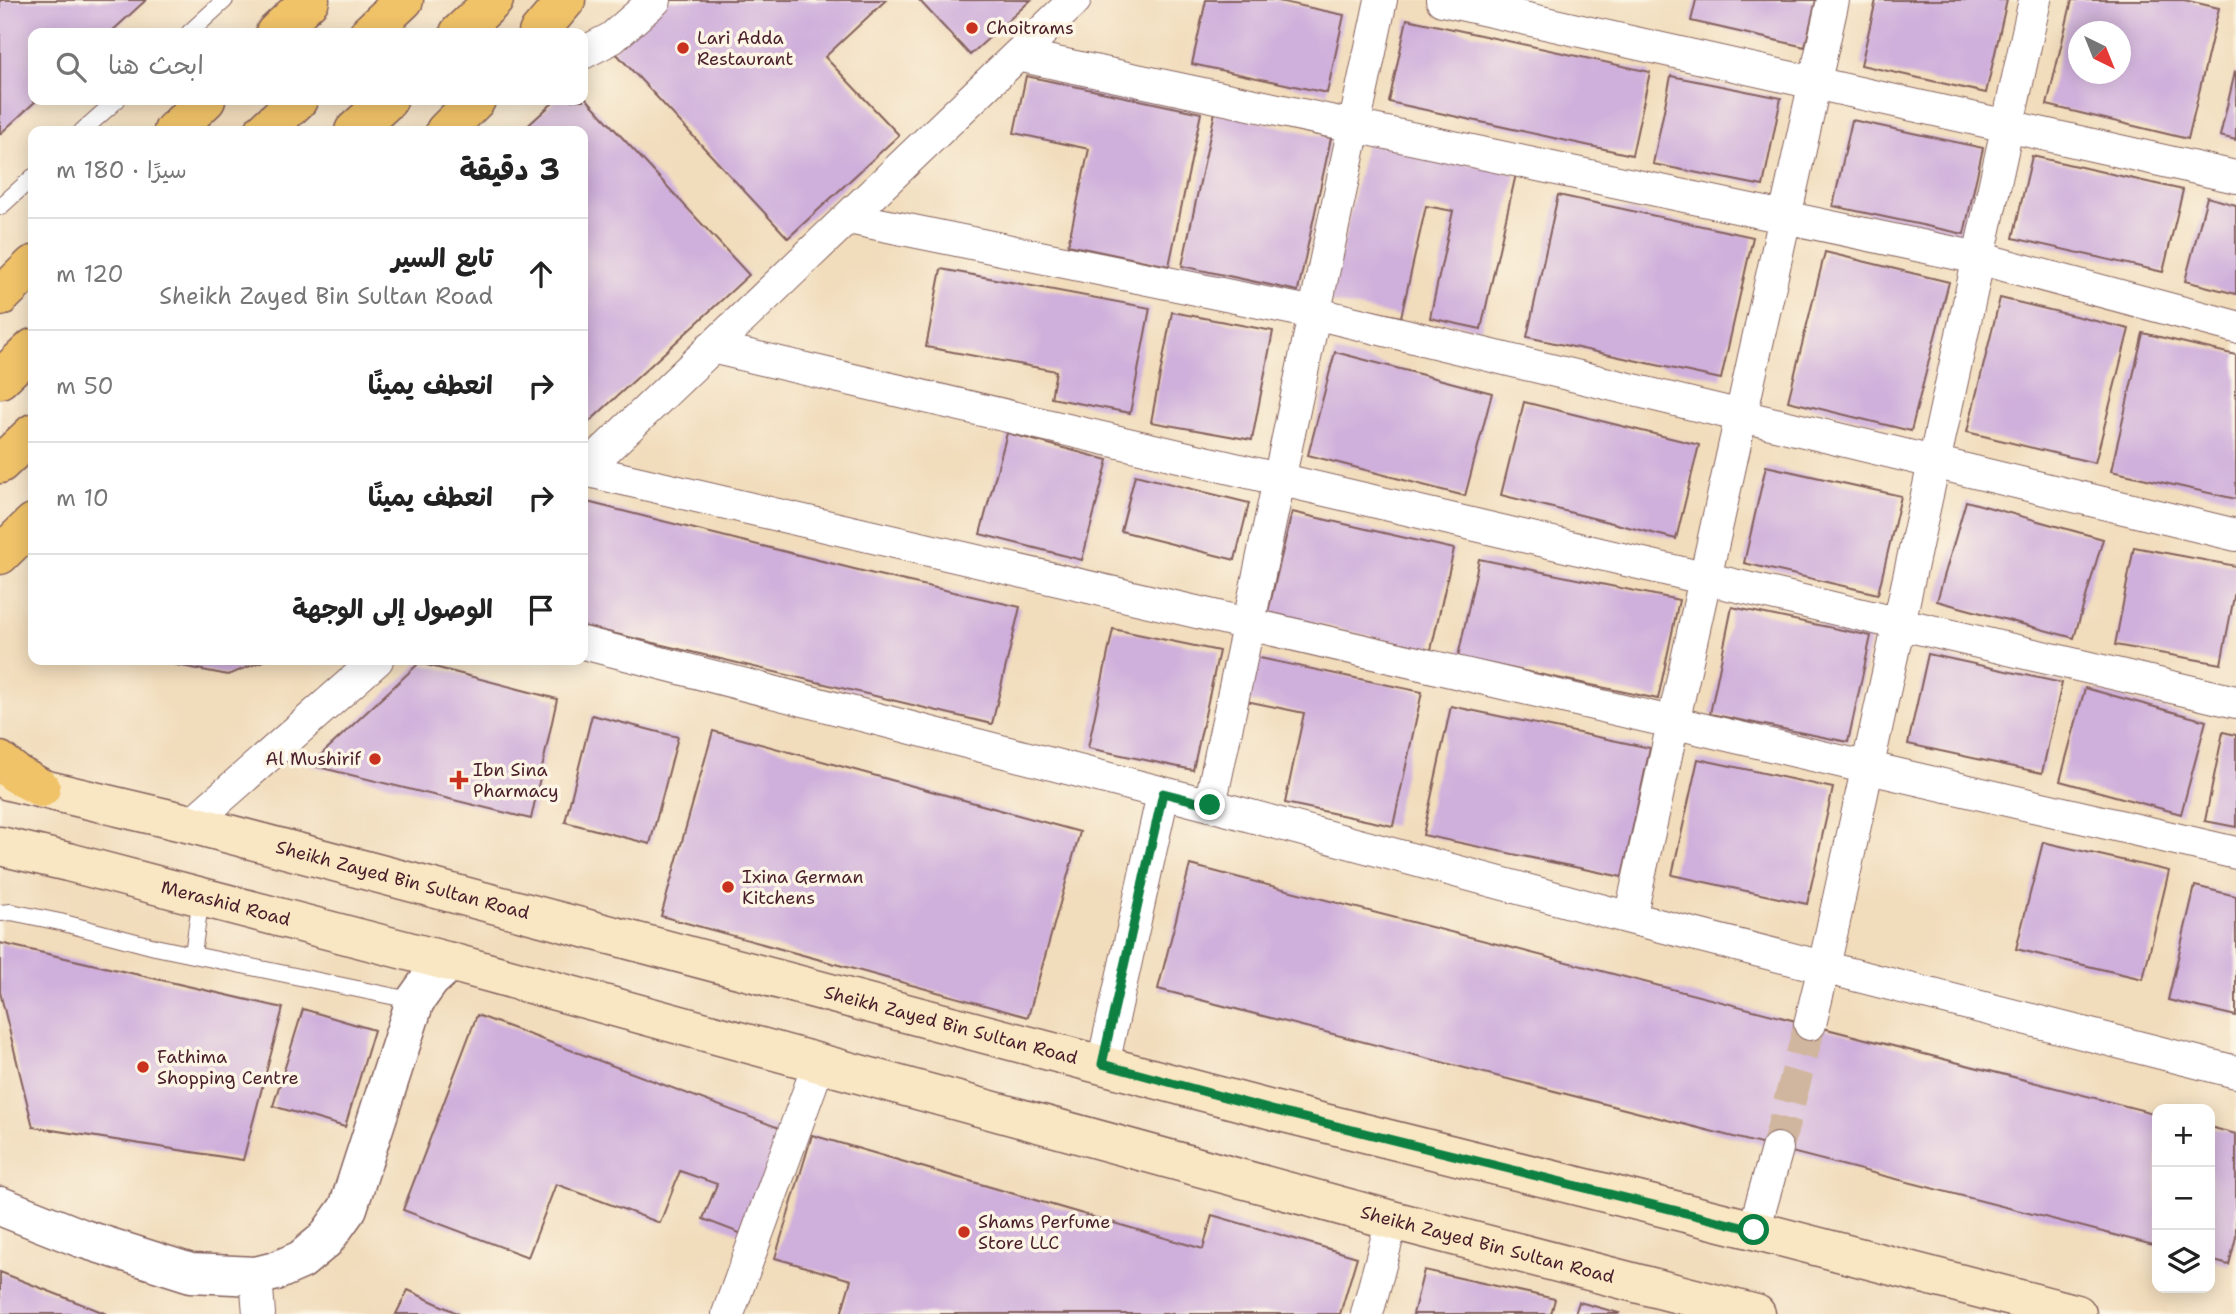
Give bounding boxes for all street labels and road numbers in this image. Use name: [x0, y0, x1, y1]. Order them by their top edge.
street label: Sheikh Zayed Bin Sultan Road: [273, 835, 532, 925]
street label: Merashid Road: [159, 875, 293, 932]
street label: Sheikh Zayed Bin Sultan Road: [821, 980, 1080, 1070]
street label: Sheikh Zayed Bin Sultan Road: [1358, 1200, 1617, 1289]

